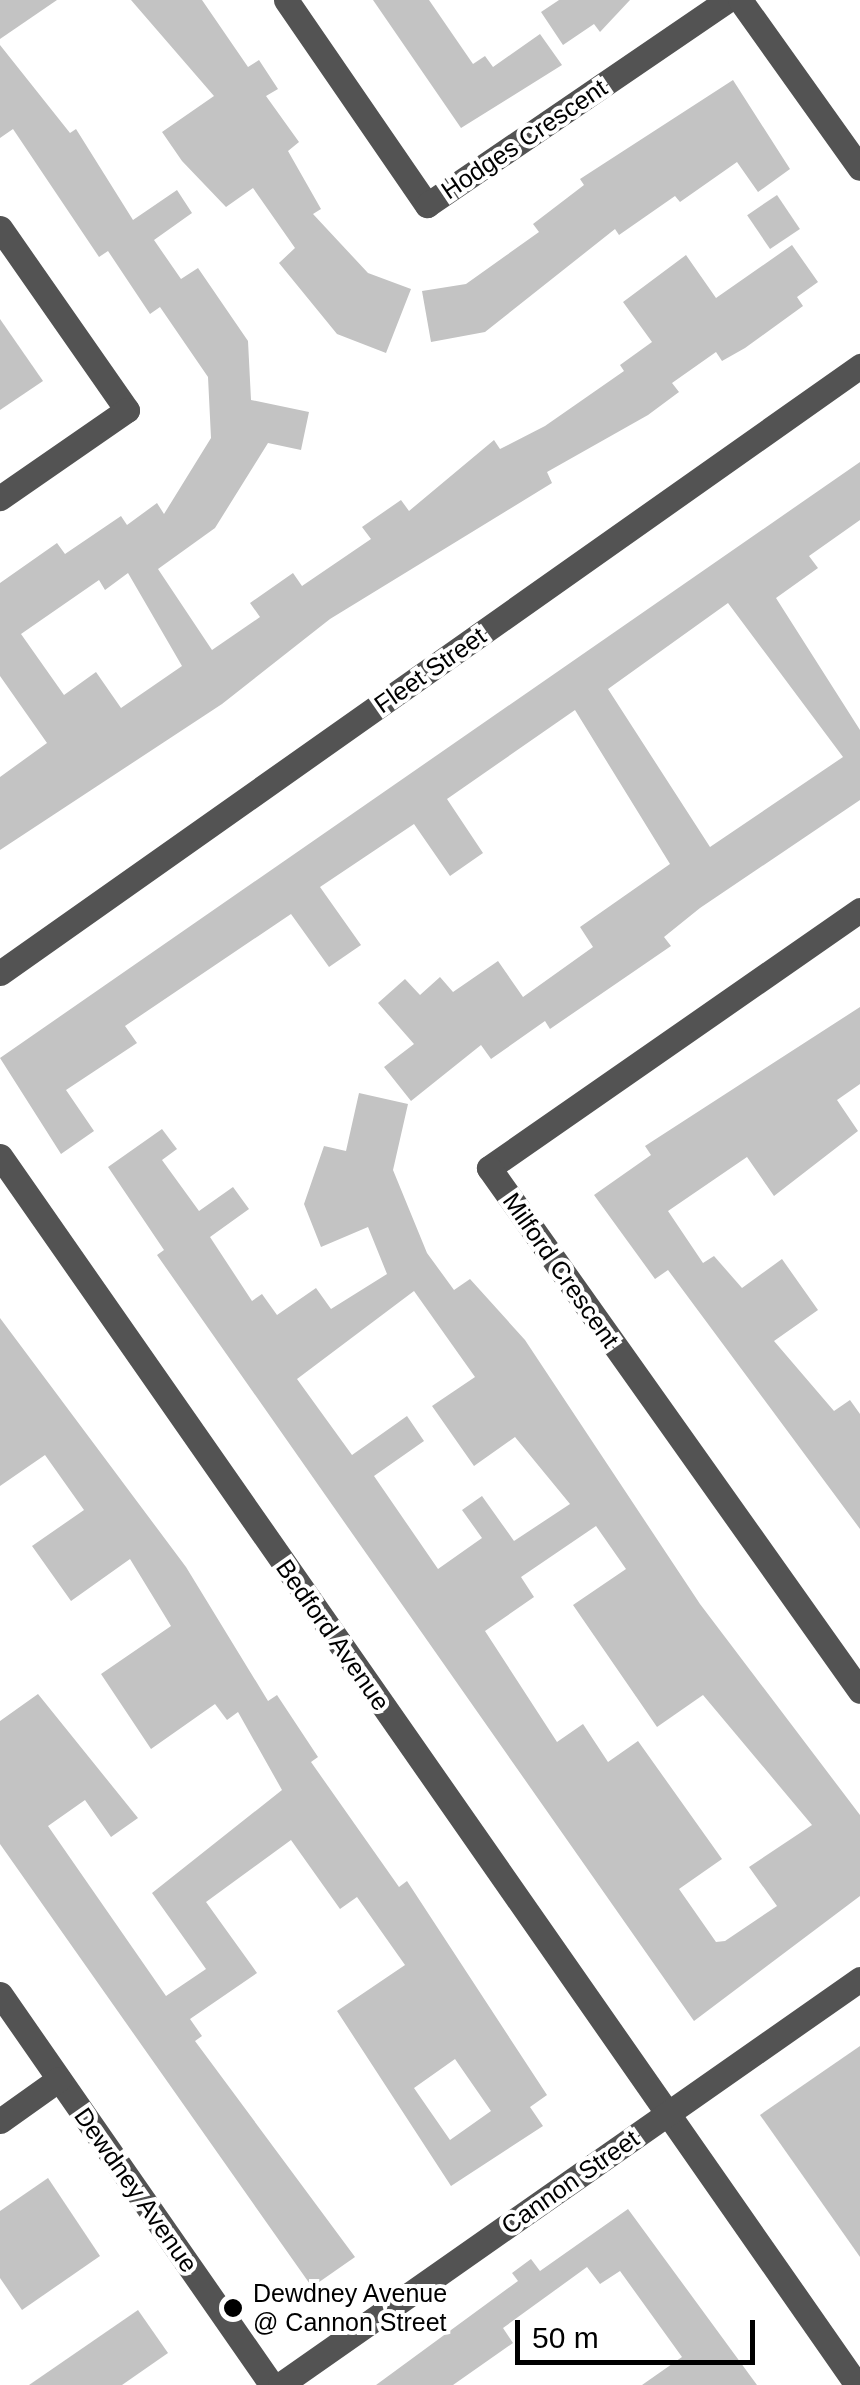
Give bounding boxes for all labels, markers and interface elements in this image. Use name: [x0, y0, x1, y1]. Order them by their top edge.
street label: Hodges Crescent: [436, 73, 612, 205]
street label: Fleet Street: [368, 621, 492, 719]
street label: Milford Crescent: [497, 1187, 625, 1353]
street label: Bedford Avenue: [269, 1553, 397, 1717]
street label: Dewdney Avenue: [68, 2101, 204, 2279]
street label: Cannon Street: [495, 2123, 645, 2241]
place label: Dewdney Avenue @ Cannon Street: [253, 2279, 449, 2338]
marker: Dewdney Avenue @ Cannon Street: [222, 2297, 244, 2319]
scale bar: [520, 2300, 760, 2362]
text: 50 m: [532, 2321, 599, 2354]

